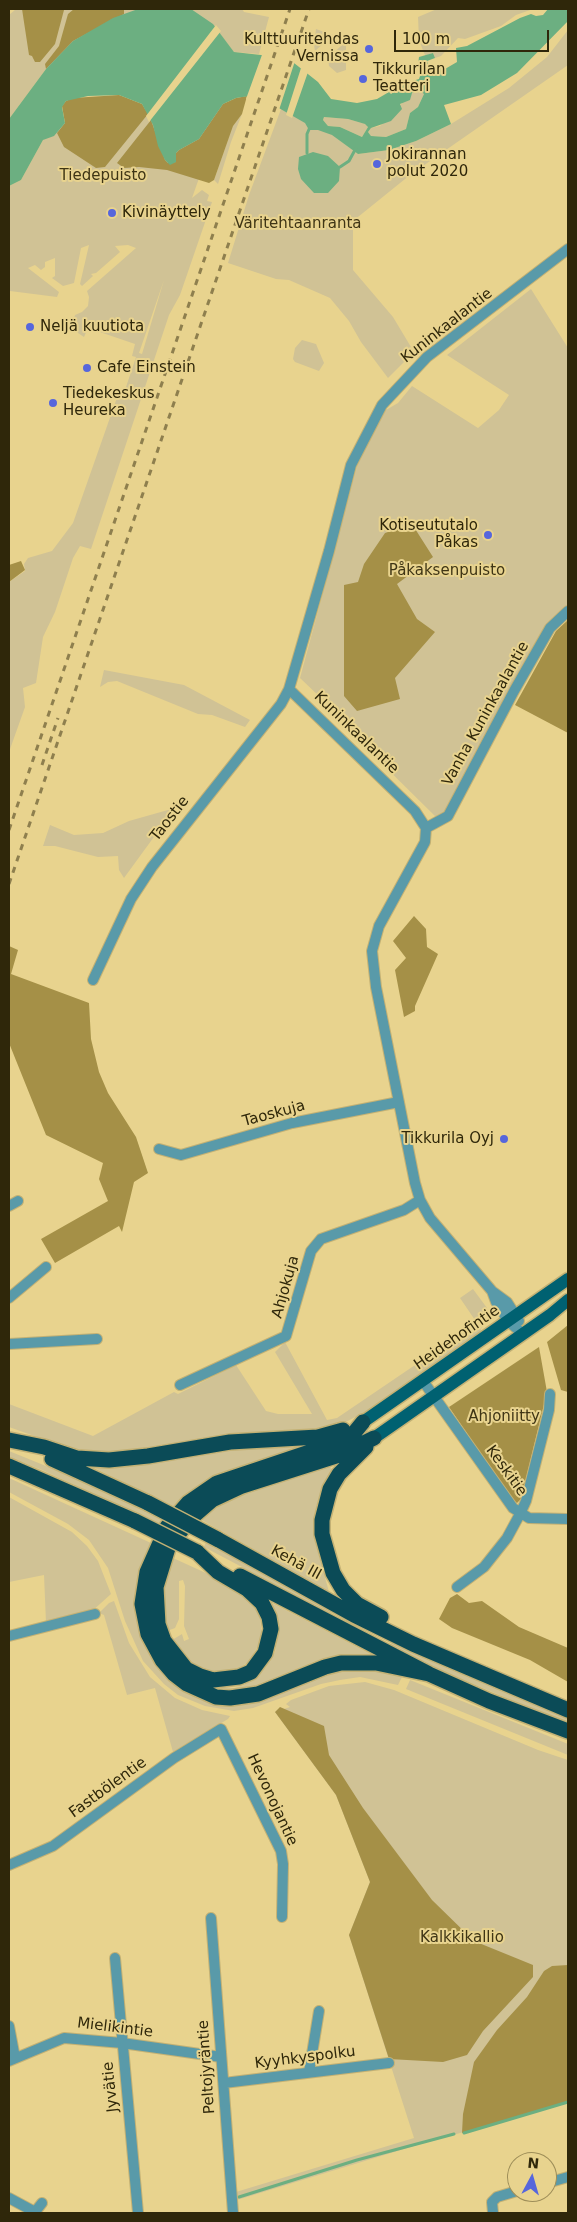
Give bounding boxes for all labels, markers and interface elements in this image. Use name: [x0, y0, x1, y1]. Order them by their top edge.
scale bar: [397, 20, 552, 52]
text: 100 m: [402, 30, 450, 48]
place label: Kulttuuritehdas Vernissa: [244, 31, 359, 66]
marker: Kulttuuritehdas Vernissa: [363, 43, 375, 55]
place label: Tikkurilan Teatteri: [373, 61, 445, 96]
marker: Tikkurilan Teatteri: [357, 73, 369, 85]
place label: Jokirannan polut 2020: [387, 146, 468, 181]
marker: Jokirannan polut 2020: [371, 158, 383, 170]
park label: Tiedepuisto: [60, 167, 146, 185]
place label: Kivinäyttely: [122, 204, 211, 222]
marker: Kivinäyttely: [106, 207, 118, 219]
park label: Väritehtaanranta: [235, 215, 361, 233]
street label: Kuninkaalantie: [398, 285, 496, 367]
place label: Neljä kuutiota: [40, 318, 144, 336]
marker: Neljä kuutiota: [24, 321, 36, 333]
place label: Cafe Einstein: [97, 359, 196, 377]
marker: Cafe Einstein: [81, 362, 93, 374]
place label: Tiedekeskus Heureka: [63, 385, 155, 420]
marker: Tiedekeskus Heureka: [47, 397, 59, 409]
place label: Kotiseututalo Påkas: [379, 517, 478, 552]
marker: Kotiseututalo Påkas: [482, 529, 494, 541]
park label: Påkaksenpuisto: [389, 562, 505, 580]
street label: Vanha Kuninkaalantie: [439, 639, 533, 789]
street label: Kuninkaalantie: [310, 688, 402, 778]
street label: Taostie: [147, 793, 193, 845]
street label: Taoskuja: [241, 1097, 307, 1131]
place label: Tikkurila Oyj: [401, 1130, 494, 1148]
marker: Tikkurila Oyj: [498, 1133, 510, 1145]
street label: Ahjokuja: [269, 1254, 303, 1320]
street label: Heidehofintie: [411, 1302, 503, 1374]
park label: Ahjoniitty: [468, 1408, 540, 1426]
street label: Keskitie: [482, 1442, 530, 1500]
street label: Kehä III: [268, 1542, 324, 1584]
street label: Hevonojantie: [243, 1751, 301, 1849]
street label: Fastbölentie: [66, 1754, 150, 1822]
park label: Kalkkikallio: [420, 1929, 504, 1947]
street label: Mielikintie: [76, 2014, 154, 2042]
street label: Peltojyräntie: [195, 2019, 219, 2115]
street label: Kyyhkyspolku: [254, 2043, 356, 2073]
street label: Jyvätie: [99, 2061, 123, 2113]
north arrow: [507, 2152, 557, 2202]
text: N: [527, 2155, 540, 2172]

